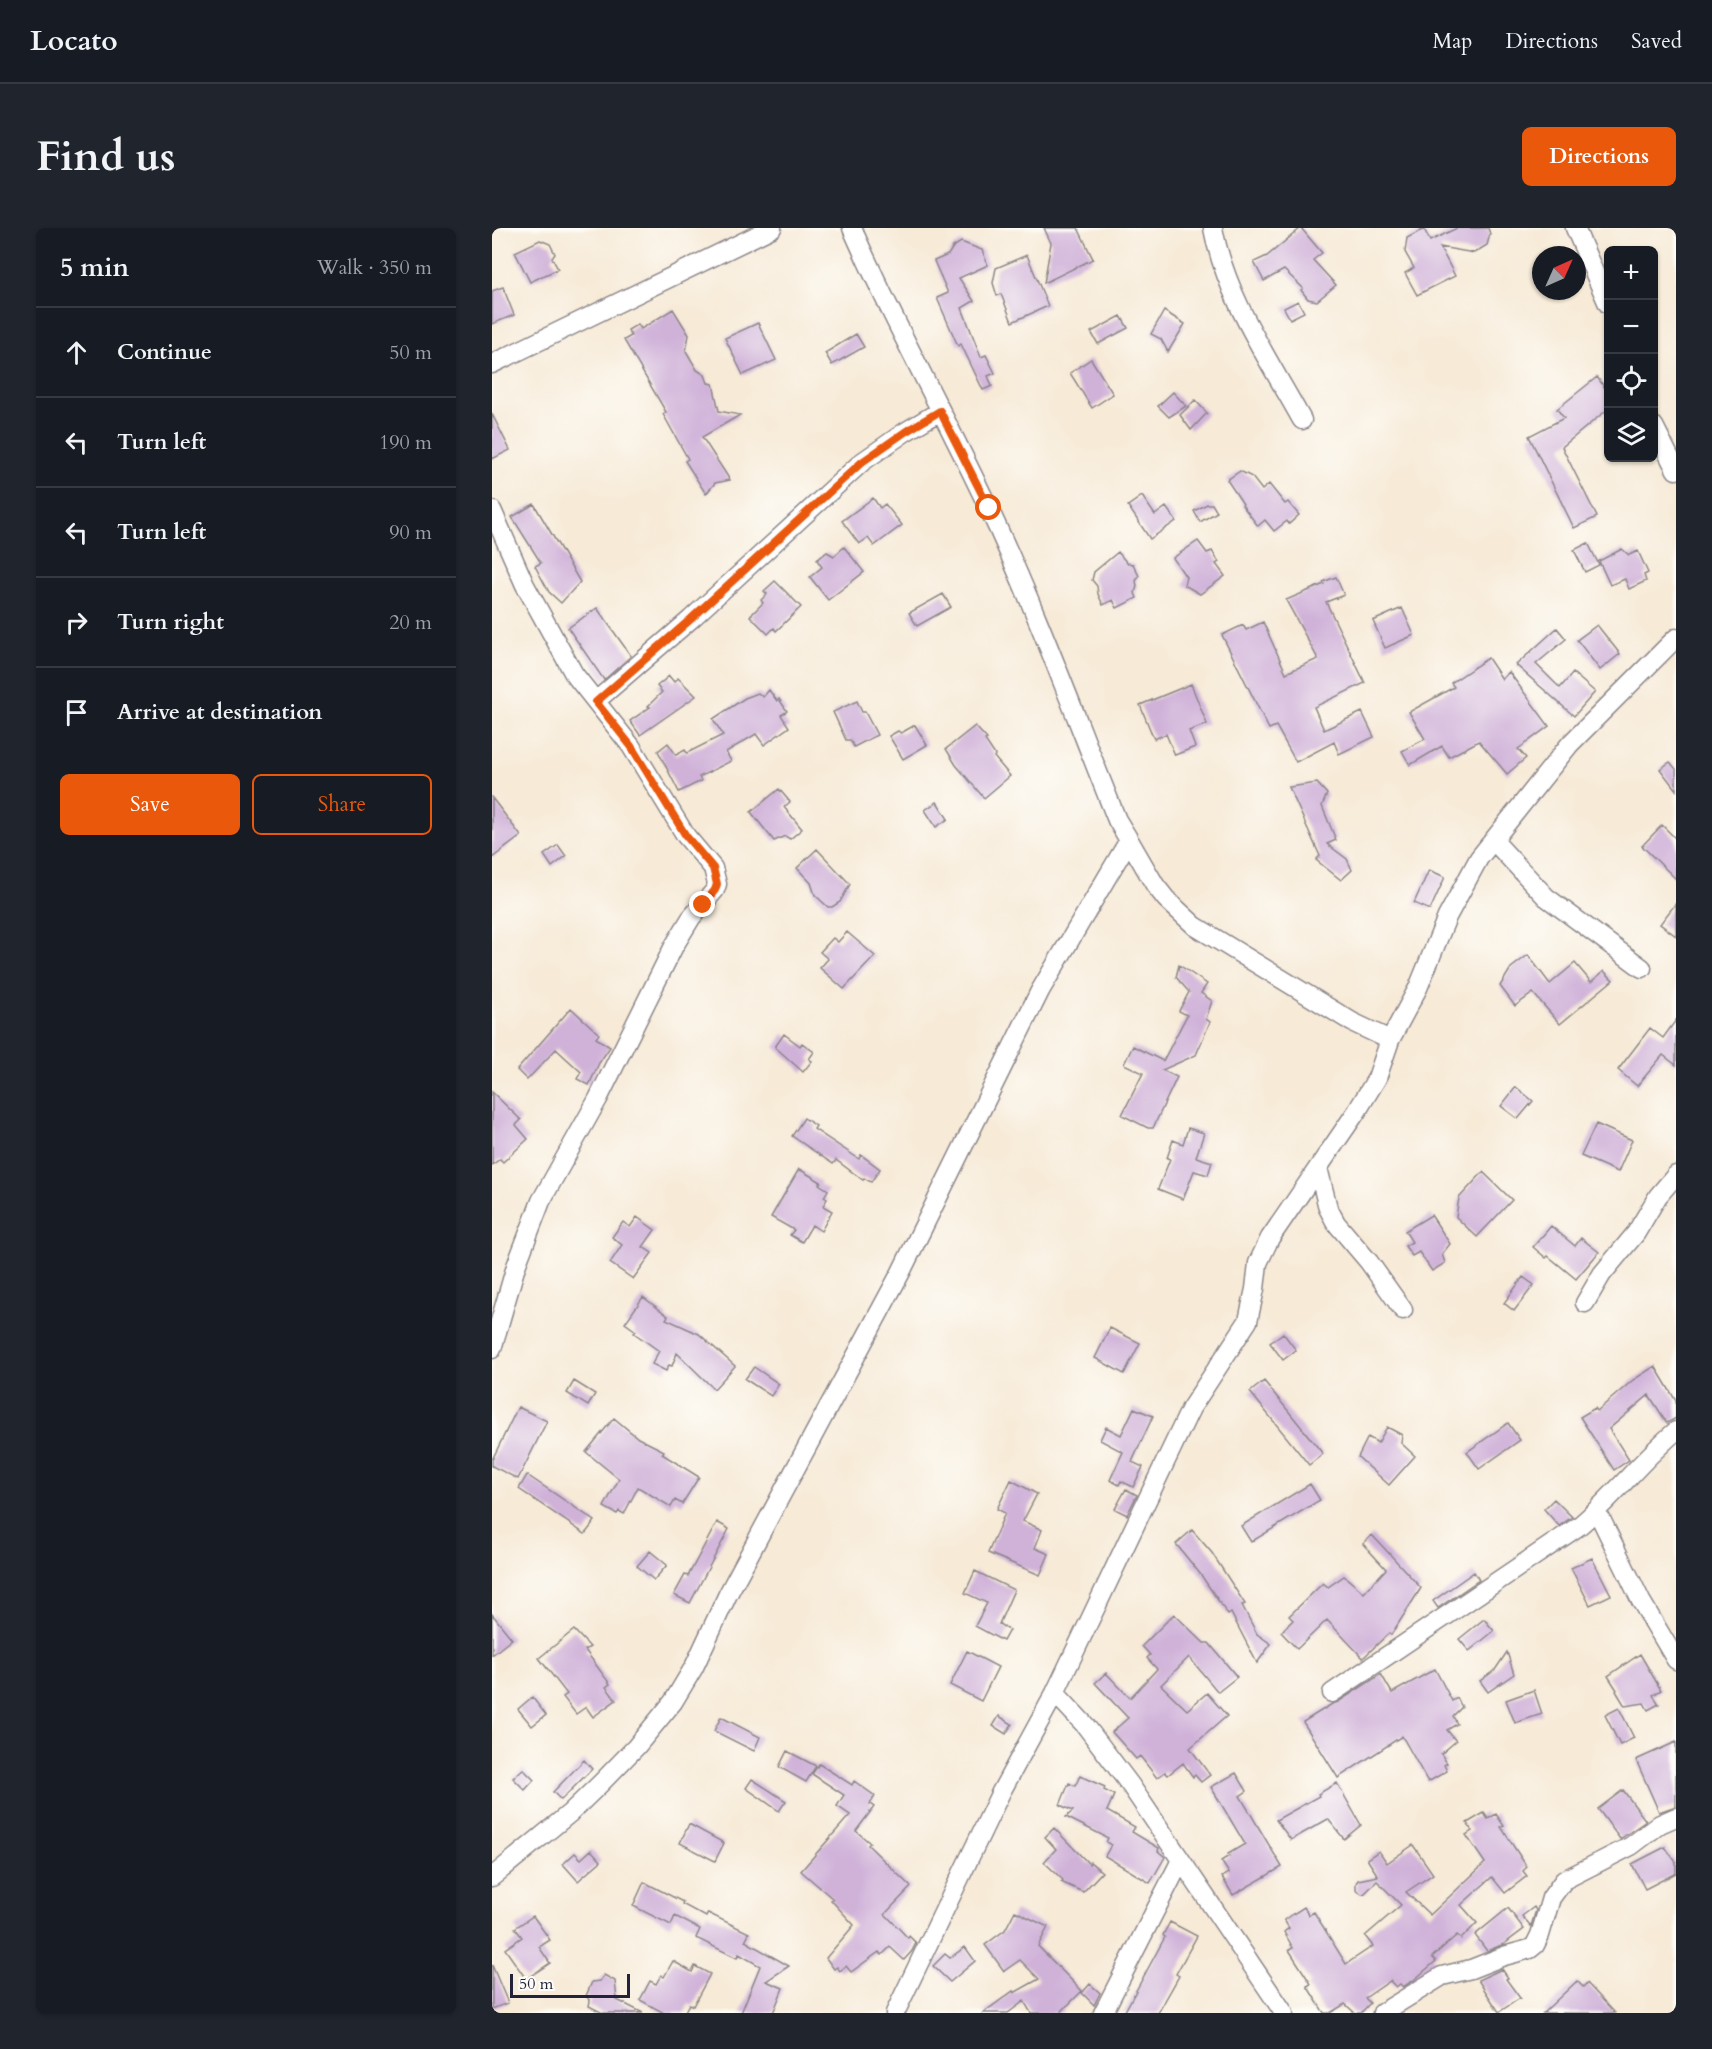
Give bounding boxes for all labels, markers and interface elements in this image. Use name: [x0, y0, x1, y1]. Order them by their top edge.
text: Locato: [30, 22, 118, 60]
text: Map: [1432, 27, 1472, 56]
text: Directions: [1505, 27, 1598, 56]
text: Saved: [1631, 27, 1682, 56]
button: Directions: [1522, 127, 1676, 186]
text: Find us: [36, 128, 176, 185]
north arrow: [1532, 246, 1586, 300]
map controls: [1604, 246, 1658, 462]
button: +: [1604, 246, 1658, 300]
text: 5 min: [60, 250, 129, 285]
text: Walk · 350 m: [317, 254, 432, 281]
button: −: [1604, 300, 1658, 354]
icon: ahead: [60, 336, 93, 369]
text: Continue: [117, 337, 212, 367]
text: 50 m: [389, 339, 432, 366]
button: locate: [1604, 354, 1658, 408]
button: layers: [1604, 408, 1658, 462]
icon: left: [60, 426, 93, 459]
text: Turn left: [117, 427, 206, 457]
text: 190 m: [379, 429, 432, 456]
route start: [975, 494, 1001, 520]
icon: left: [60, 516, 93, 549]
text: Turn left: [117, 517, 206, 547]
text: 90 m: [389, 519, 432, 546]
icon: right: [60, 606, 93, 639]
text: Turn right: [117, 607, 224, 637]
text: 20 m: [389, 609, 432, 636]
icon: arrive: [60, 696, 93, 729]
text: Arrive at destination: [117, 697, 322, 727]
button: Save: [60, 774, 240, 835]
button: Share: [252, 774, 432, 835]
route end: [689, 891, 715, 917]
scale bar: [510, 1971, 630, 1998]
text: 50 m: [519, 1973, 553, 1995]

